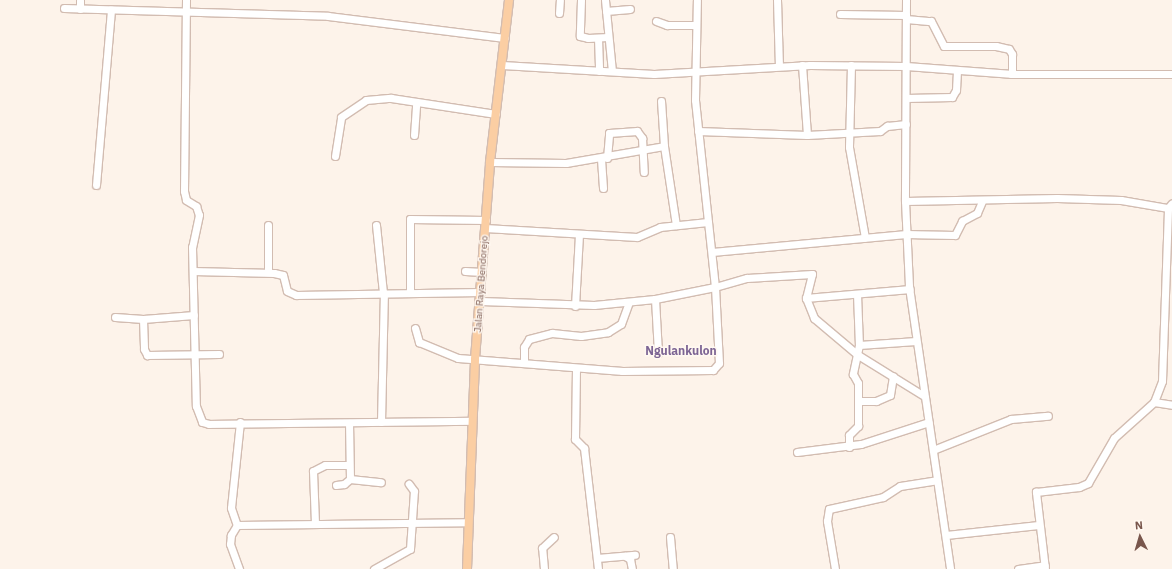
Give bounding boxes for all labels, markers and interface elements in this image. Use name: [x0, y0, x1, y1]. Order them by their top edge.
street label: Jalan Raya Bendorejo: [472, 235, 490, 333]
district label: Ngulankulon: [645, 344, 717, 358]
north arrow: [1120, 517, 1160, 557]
text: N: [1134, 518, 1144, 532]

